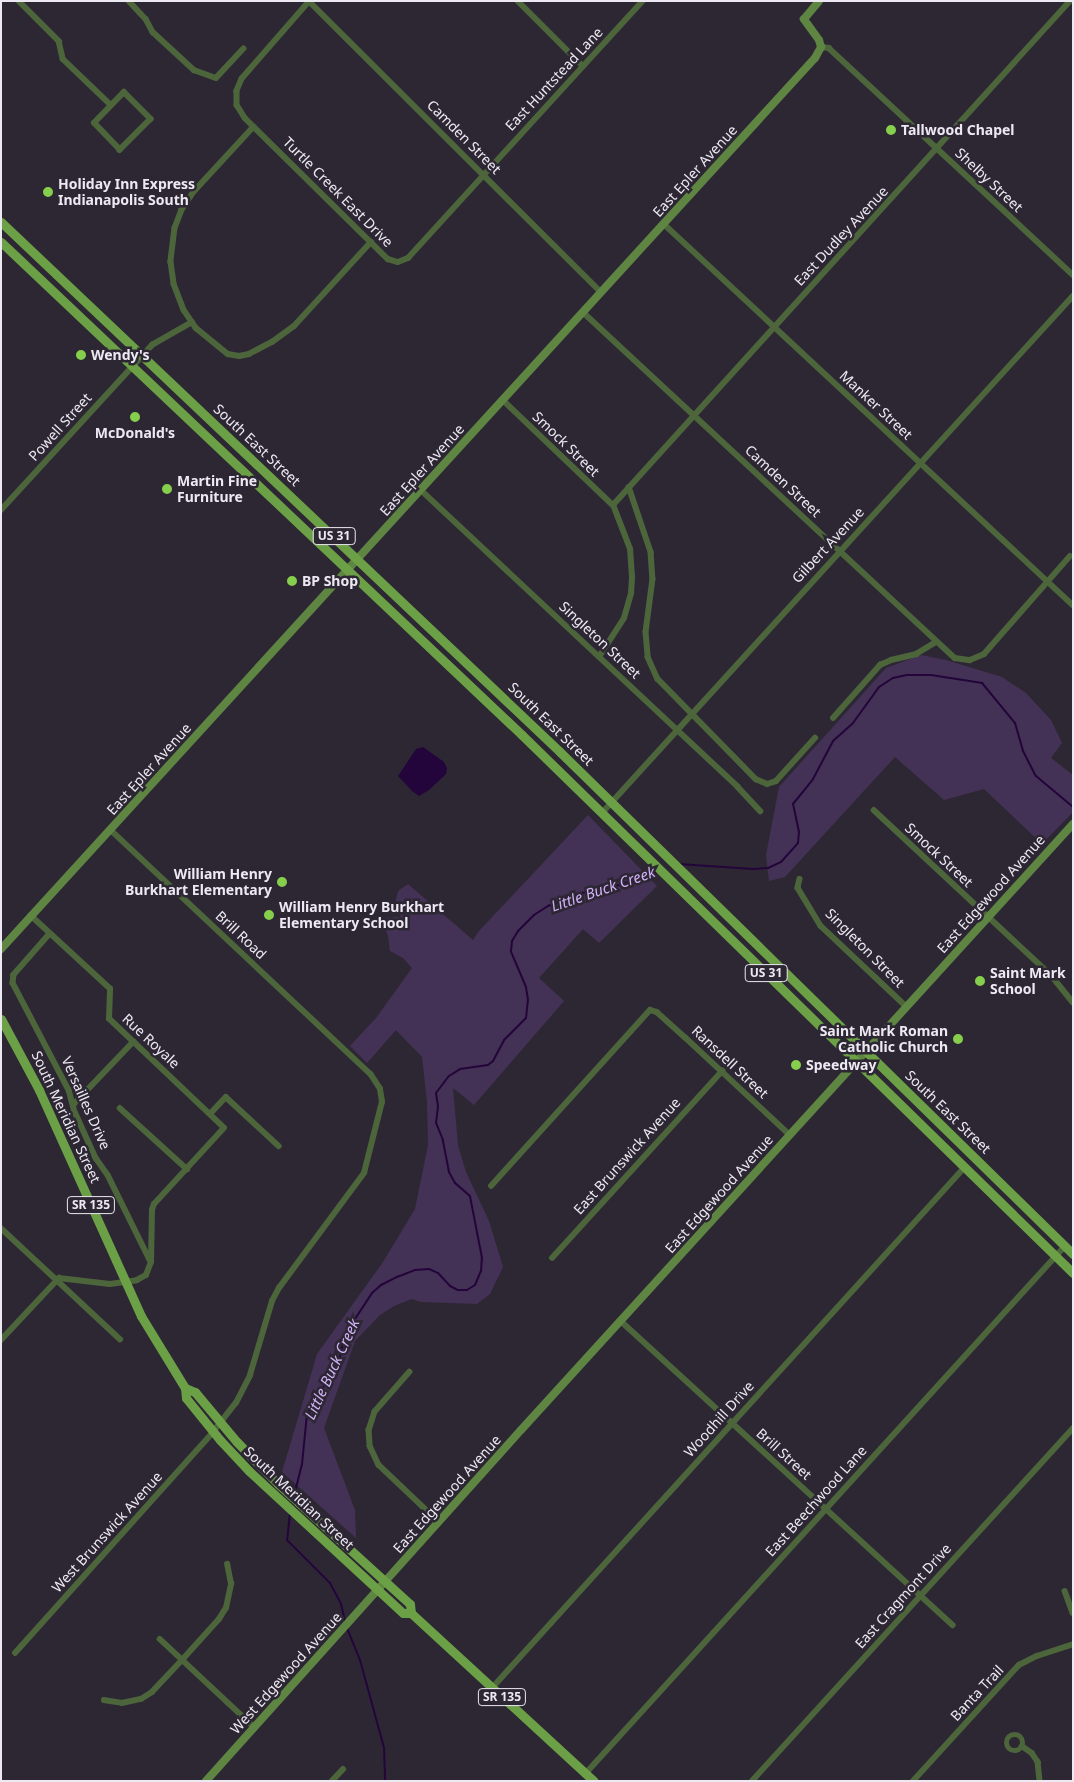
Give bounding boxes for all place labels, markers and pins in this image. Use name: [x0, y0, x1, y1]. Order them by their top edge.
place label: Tallwood Chapel: [901, 122, 1015, 138]
marker: Tallwood Chapel: [885, 124, 897, 136]
place label: Holiday Inn Express Indianapolis South: [58, 176, 195, 208]
marker: Holiday Inn Express Indianapolis South: [42, 186, 54, 198]
place label: Wendy's: [91, 347, 149, 363]
marker: Wendy's: [75, 349, 87, 361]
marker: McDonald's: [129, 411, 141, 423]
place label: McDonald's: [95, 425, 175, 441]
place label: Martin Fine Furniture: [177, 473, 257, 506]
marker: Martin Fine Furniture: [161, 483, 173, 495]
place label: BP Shop: [302, 573, 358, 589]
marker: BP Shop: [286, 575, 298, 587]
place label: William Henry Burkhart Elementary: [125, 866, 272, 899]
marker: William Henry Burkhart Elementary: [276, 876, 288, 888]
place label: William Henry Burkhart Elementary School: [279, 899, 444, 932]
marker: William Henry Burkhart Elementary School: [263, 909, 275, 921]
place label: Saint Mark School: [990, 965, 1066, 998]
marker: Saint Mark School: [974, 975, 986, 987]
place label: Saint Mark Roman Catholic Church: [820, 1023, 948, 1056]
marker: Saint Mark Roman Catholic Church: [952, 1033, 964, 1045]
place label: Speedway: [806, 1057, 876, 1073]
marker: Speedway: [790, 1059, 802, 1071]

